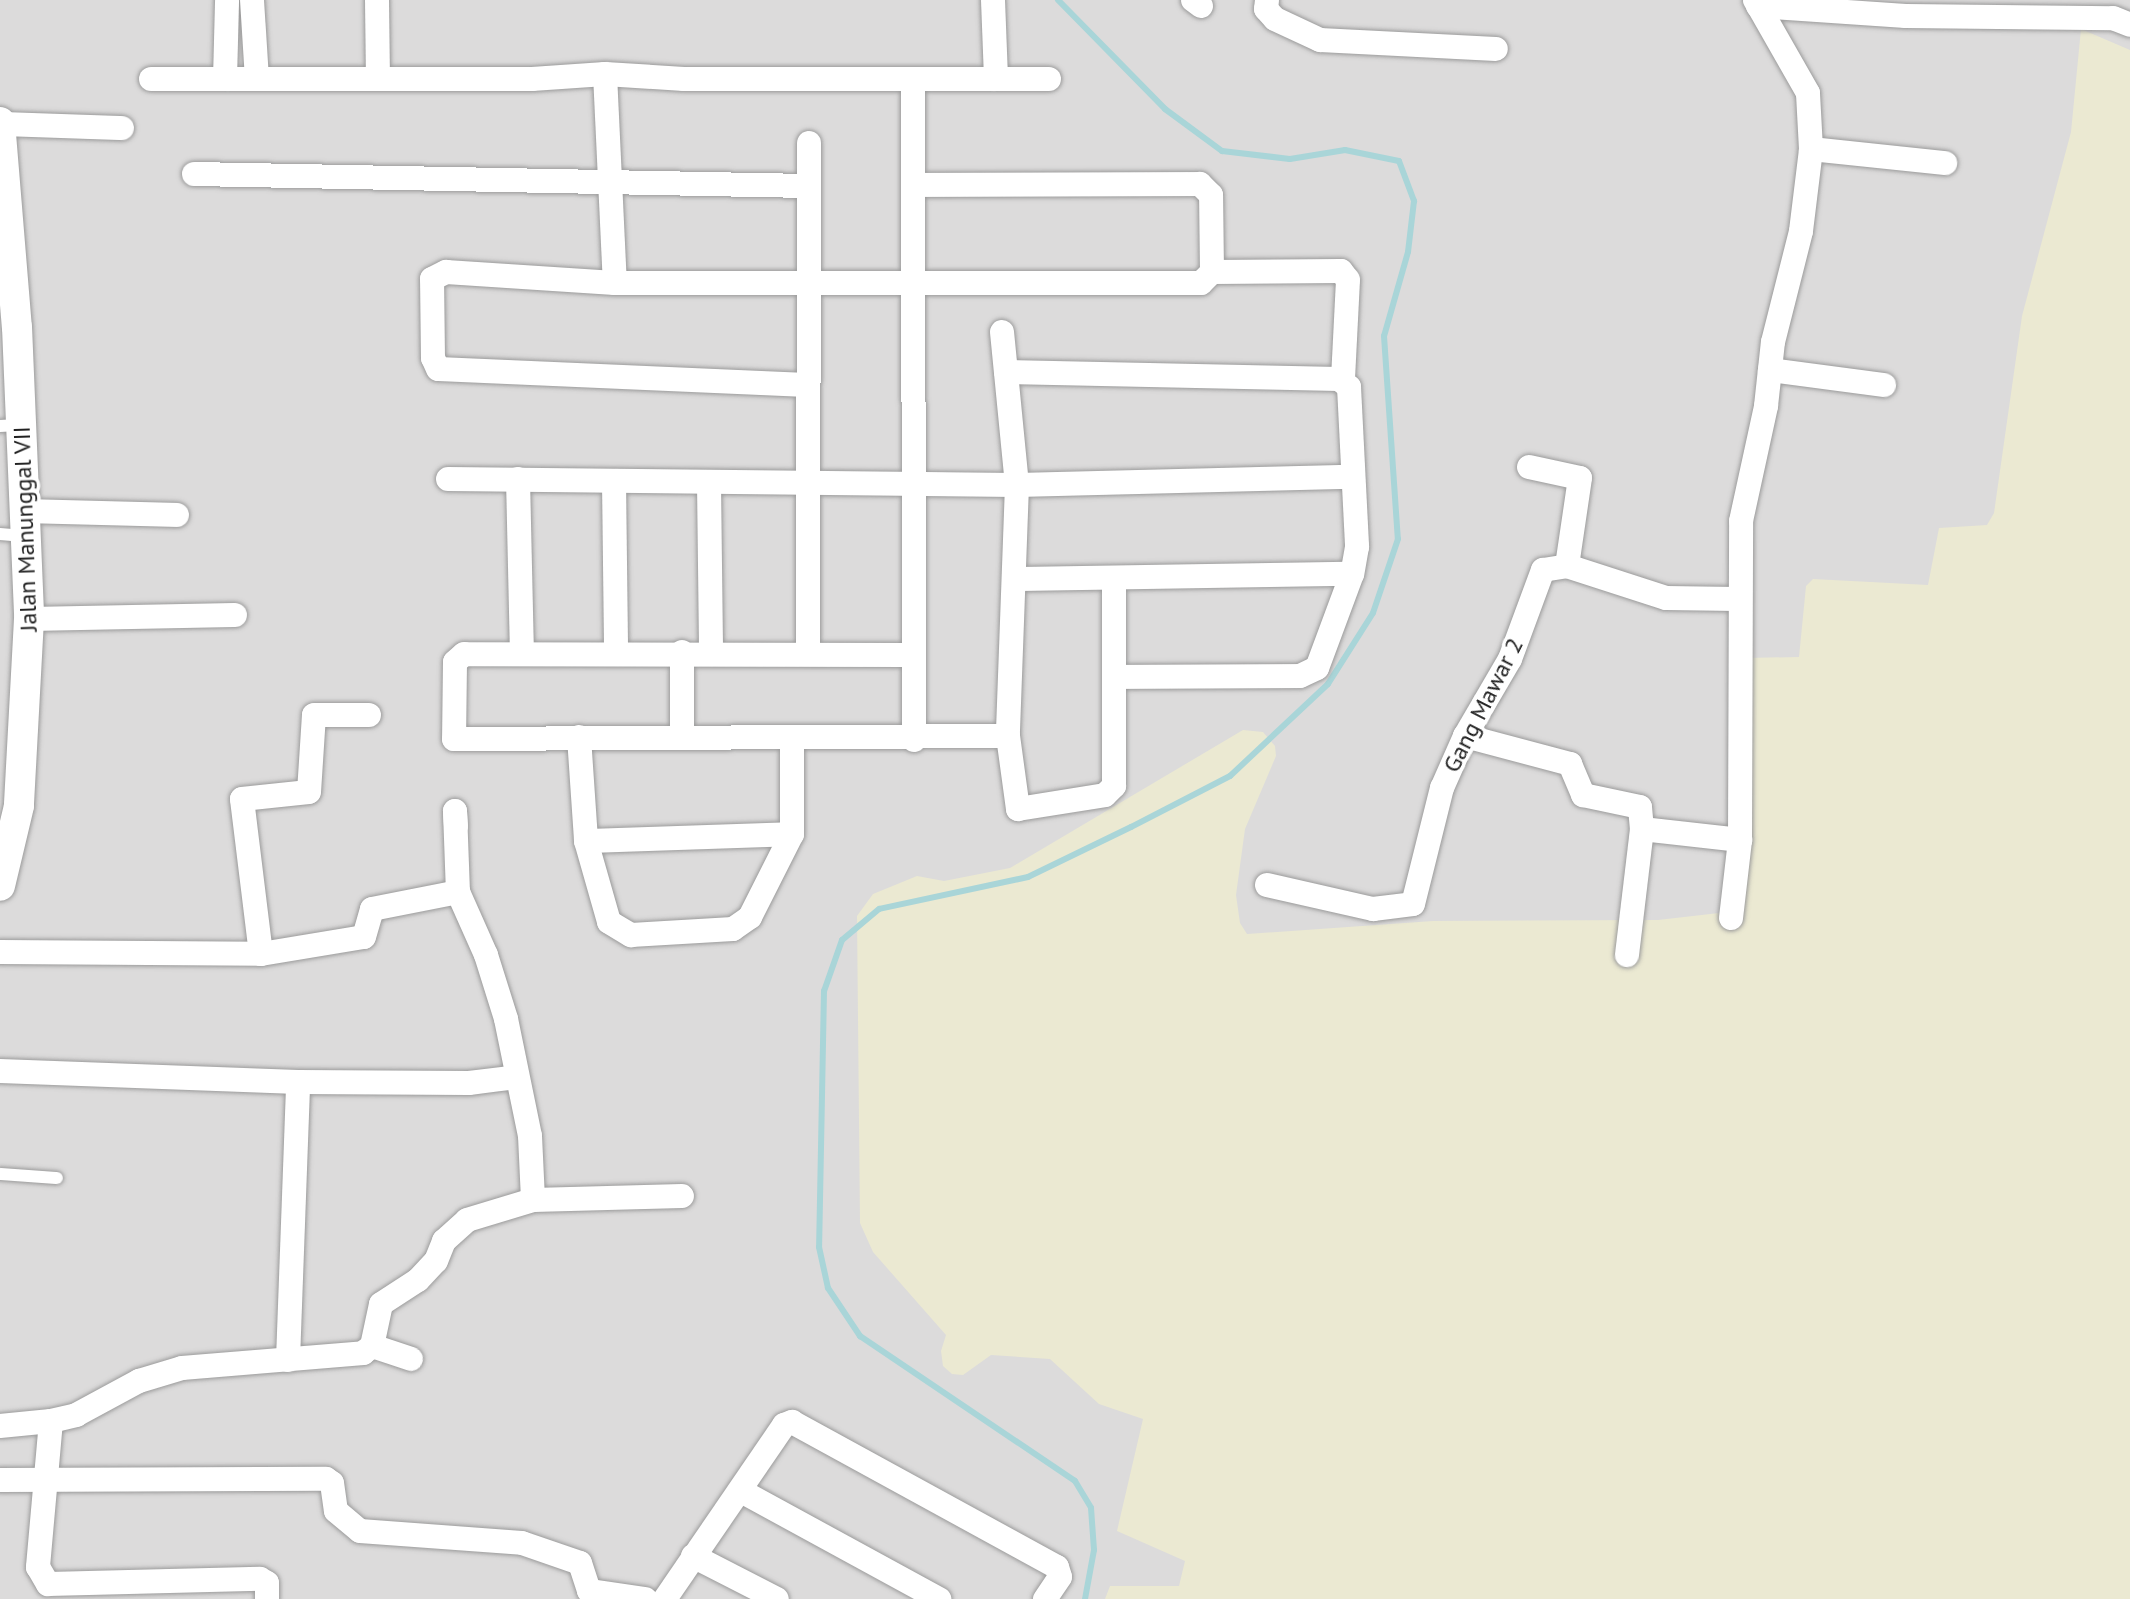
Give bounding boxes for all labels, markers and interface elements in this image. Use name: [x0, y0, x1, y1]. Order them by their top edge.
street label: Jalan Manunggal VII: [7, 426, 43, 632]
street label: Gang Mawar 2: [1437, 633, 1529, 777]

